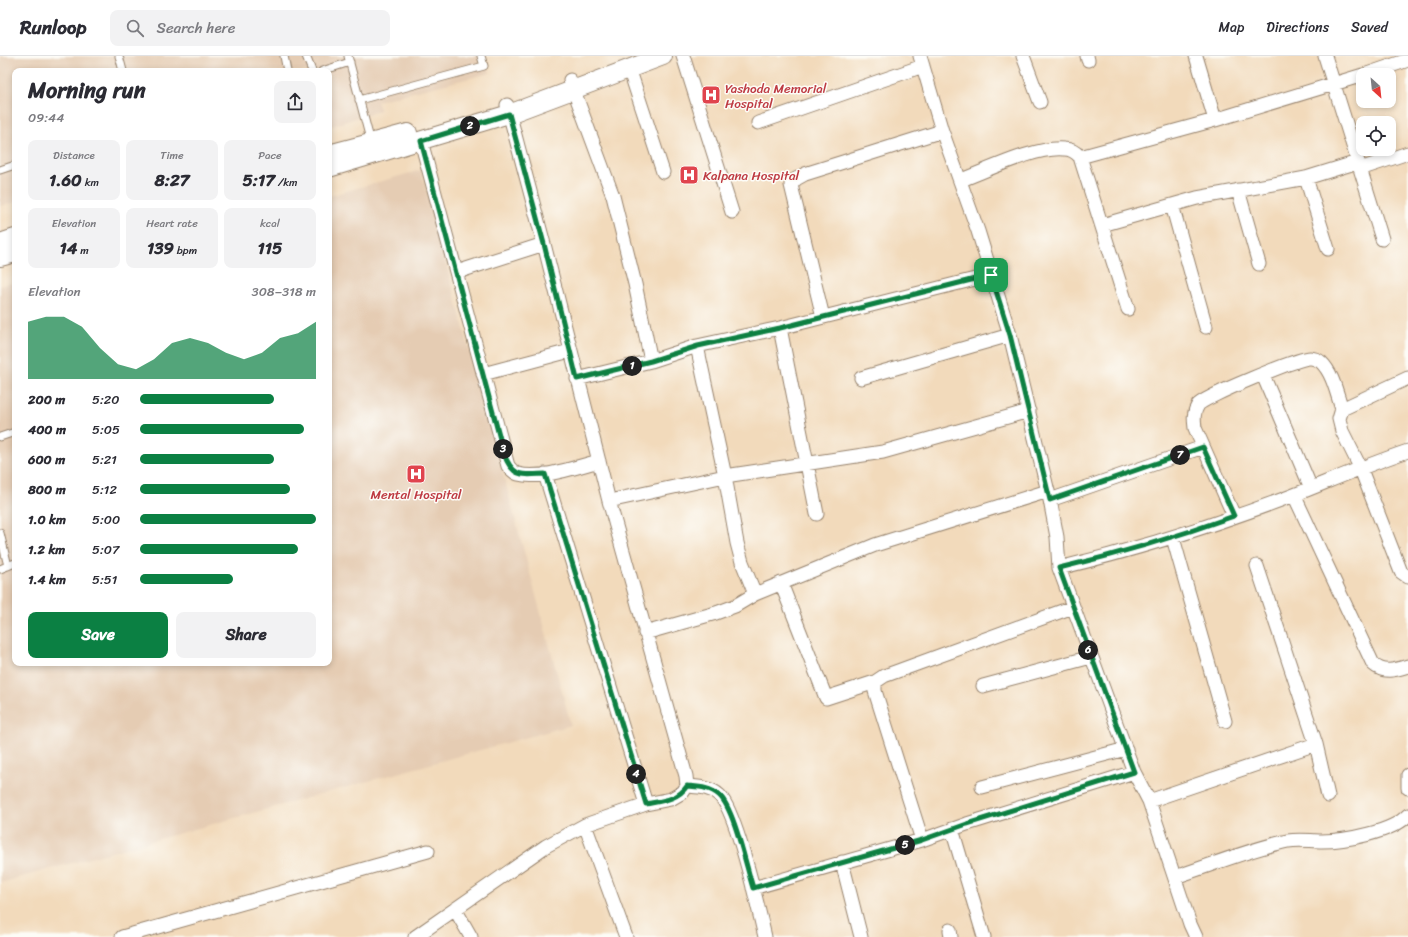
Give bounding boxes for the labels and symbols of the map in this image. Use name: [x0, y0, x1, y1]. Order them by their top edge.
north arrow: [1356, 68, 1396, 108]
place label: Yashoda Memorial Hospital: [725, 77, 827, 115]
hospital icon: Yashoda Memorial Hospital: [700, 84, 722, 106]
pin: 2: [460, 116, 480, 136]
hospital icon: Kalpana Hospital: [678, 164, 700, 186]
place label: Kalpana Hospital: [703, 164, 799, 187]
pin: [974, 258, 1008, 292]
pin: 1: [622, 356, 642, 376]
pin: 3: [493, 439, 513, 459]
pin: 7: [1170, 445, 1190, 465]
hospital icon: Mental Hospital: [405, 463, 427, 485]
place label: Mental Hospital: [370, 483, 462, 506]
pin: 6: [1078, 640, 1098, 660]
pin: 4: [626, 764, 646, 784]
pin: 5: [895, 835, 915, 855]

